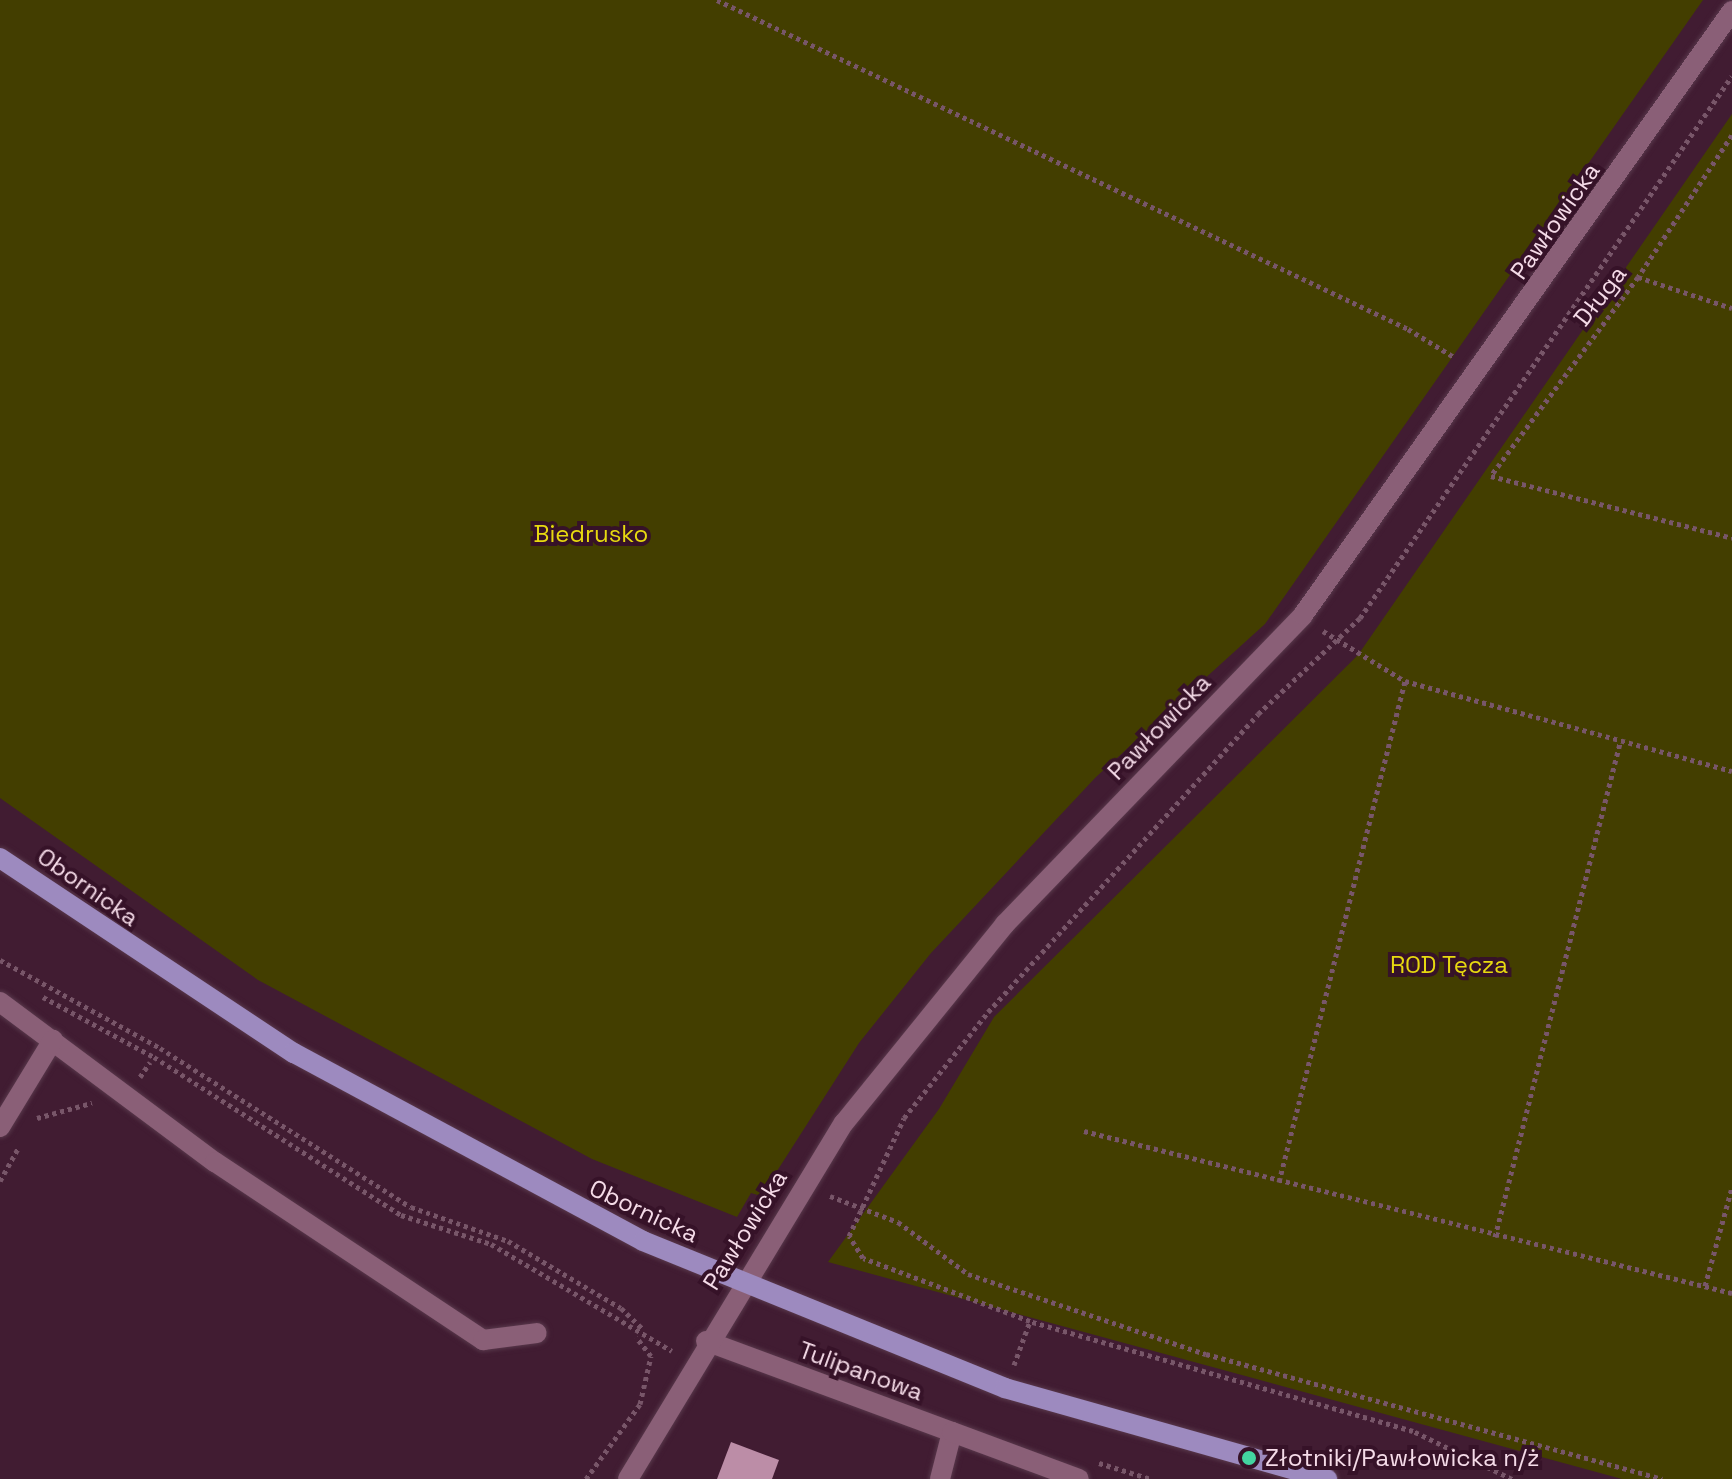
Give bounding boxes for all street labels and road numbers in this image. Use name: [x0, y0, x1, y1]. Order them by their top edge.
street label: Pawłowicka: [1504, 157, 1606, 285]
street label: Długa: [1568, 260, 1632, 332]
street label: Pawłowicka: [1101, 668, 1217, 786]
street label: Obornicka: [32, 842, 144, 932]
street label: Pawłowicka: [697, 1165, 793, 1295]
street label: Obornicka: [585, 1173, 703, 1249]
street label: Tulipanowa: [795, 1335, 927, 1407]

